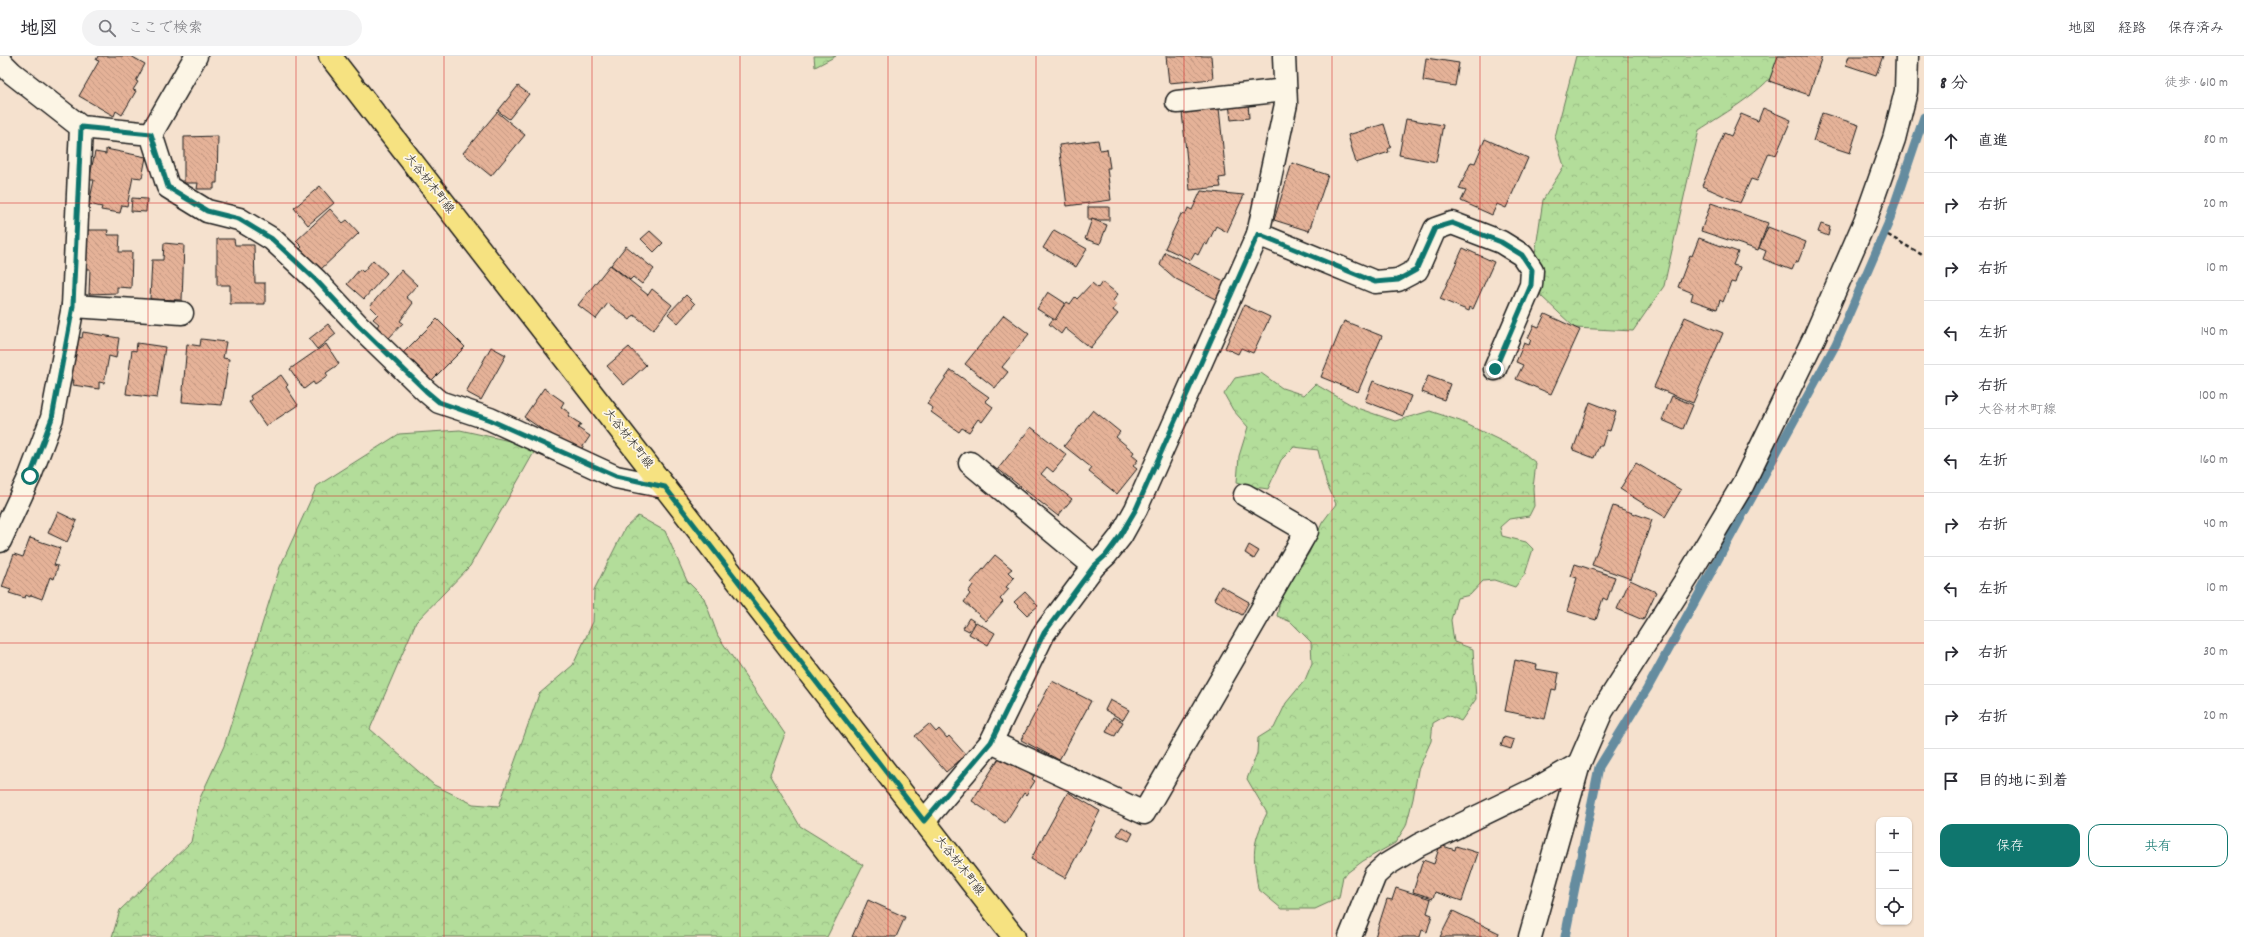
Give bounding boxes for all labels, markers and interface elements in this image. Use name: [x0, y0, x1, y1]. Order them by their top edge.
search box: [82, 10, 362, 46]
text: 地図: [20, 17, 58, 44]
icon: search: [96, 17, 118, 39]
text: ここで検索: [128, 18, 203, 40]
text: 地図: [2068, 19, 2096, 39]
text: 経路: [2118, 19, 2146, 39]
text: 保存済み: [2168, 19, 2224, 39]
text: 8 分: [1940, 73, 1968, 97]
text: 徒歩 · 610 m: [2165, 74, 2228, 93]
icon: ahead: [1940, 130, 1962, 152]
text: 直進: [1978, 131, 2008, 153]
text: 80 m: [2204, 131, 2228, 150]
street label: 大谷材木町線: [400, 150, 458, 218]
icon: right: [1940, 194, 1962, 216]
text: 右折: [1978, 195, 2008, 217]
text: 20 m: [2203, 195, 2228, 214]
icon: right: [1940, 258, 1962, 280]
text: 右折: [1978, 259, 2008, 281]
text: 10 m: [2206, 259, 2228, 278]
icon: left: [1940, 322, 1962, 344]
text: 左折: [1978, 323, 2008, 345]
text: 140 m: [2201, 323, 2228, 342]
route end: [1486, 360, 1504, 378]
text: 右折: [1978, 376, 2008, 398]
icon: right: [1940, 386, 1962, 408]
text: 100 m: [2199, 387, 2228, 406]
text: 大谷材木町線: [1978, 401, 2056, 420]
street label: 大谷材木町線: [599, 405, 657, 473]
icon: left: [1940, 450, 1962, 472]
text: 左折: [1978, 451, 2008, 473]
text: 160 m: [2200, 451, 2228, 470]
route start: [21, 467, 39, 485]
icon: right: [1940, 514, 1962, 536]
text: 右折: [1978, 515, 2008, 537]
text: 40 m: [2204, 515, 2228, 534]
icon: left: [1940, 578, 1962, 600]
text: 左折: [1978, 579, 2008, 601]
text: 10 m: [2206, 579, 2228, 598]
icon: right: [1940, 642, 1962, 664]
text: 右折: [1978, 643, 2008, 665]
text: 30 m: [2203, 643, 2228, 662]
icon: right: [1940, 706, 1962, 728]
text: 右折: [1978, 707, 2008, 729]
text: 20 m: [2203, 707, 2228, 726]
icon: arrive: [1940, 770, 1962, 792]
text: 目的地に到着: [1978, 771, 2068, 793]
map controls: [1876, 817, 1912, 925]
button: +: [1876, 817, 1912, 853]
button: 保存: [1940, 824, 2080, 867]
button: 共有: [2088, 824, 2228, 867]
street label: 大谷材木町線: [930, 832, 988, 900]
button: −: [1876, 853, 1912, 889]
button: locate: [1876, 889, 1912, 925]

